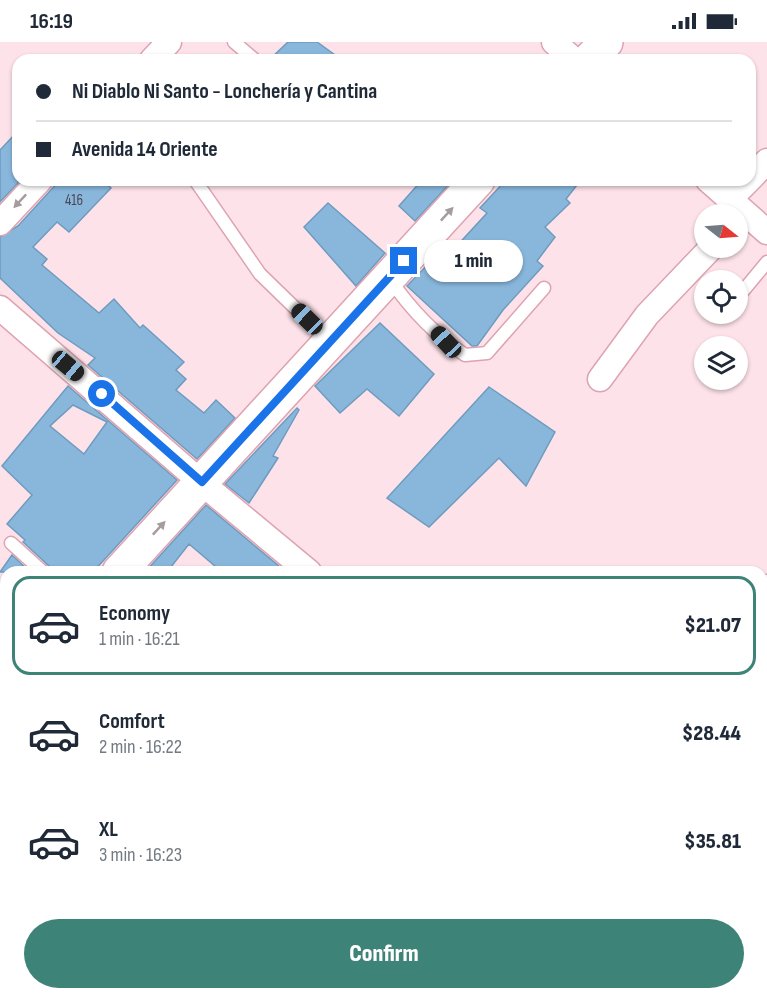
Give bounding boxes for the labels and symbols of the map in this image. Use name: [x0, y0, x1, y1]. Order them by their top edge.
house number: 416: [65, 191, 83, 210]
one-way arrow: [13, 194, 27, 209]
north arrow: [694, 204, 748, 258]
one-way arrow: [439, 208, 453, 222]
callout: 1 min: [425, 240, 524, 282]
route end: [390, 247, 417, 274]
car: [288, 300, 326, 338]
car: [427, 323, 465, 361]
car: [48, 348, 88, 384]
route start: [88, 380, 115, 407]
one-way arrow: [152, 521, 166, 536]

